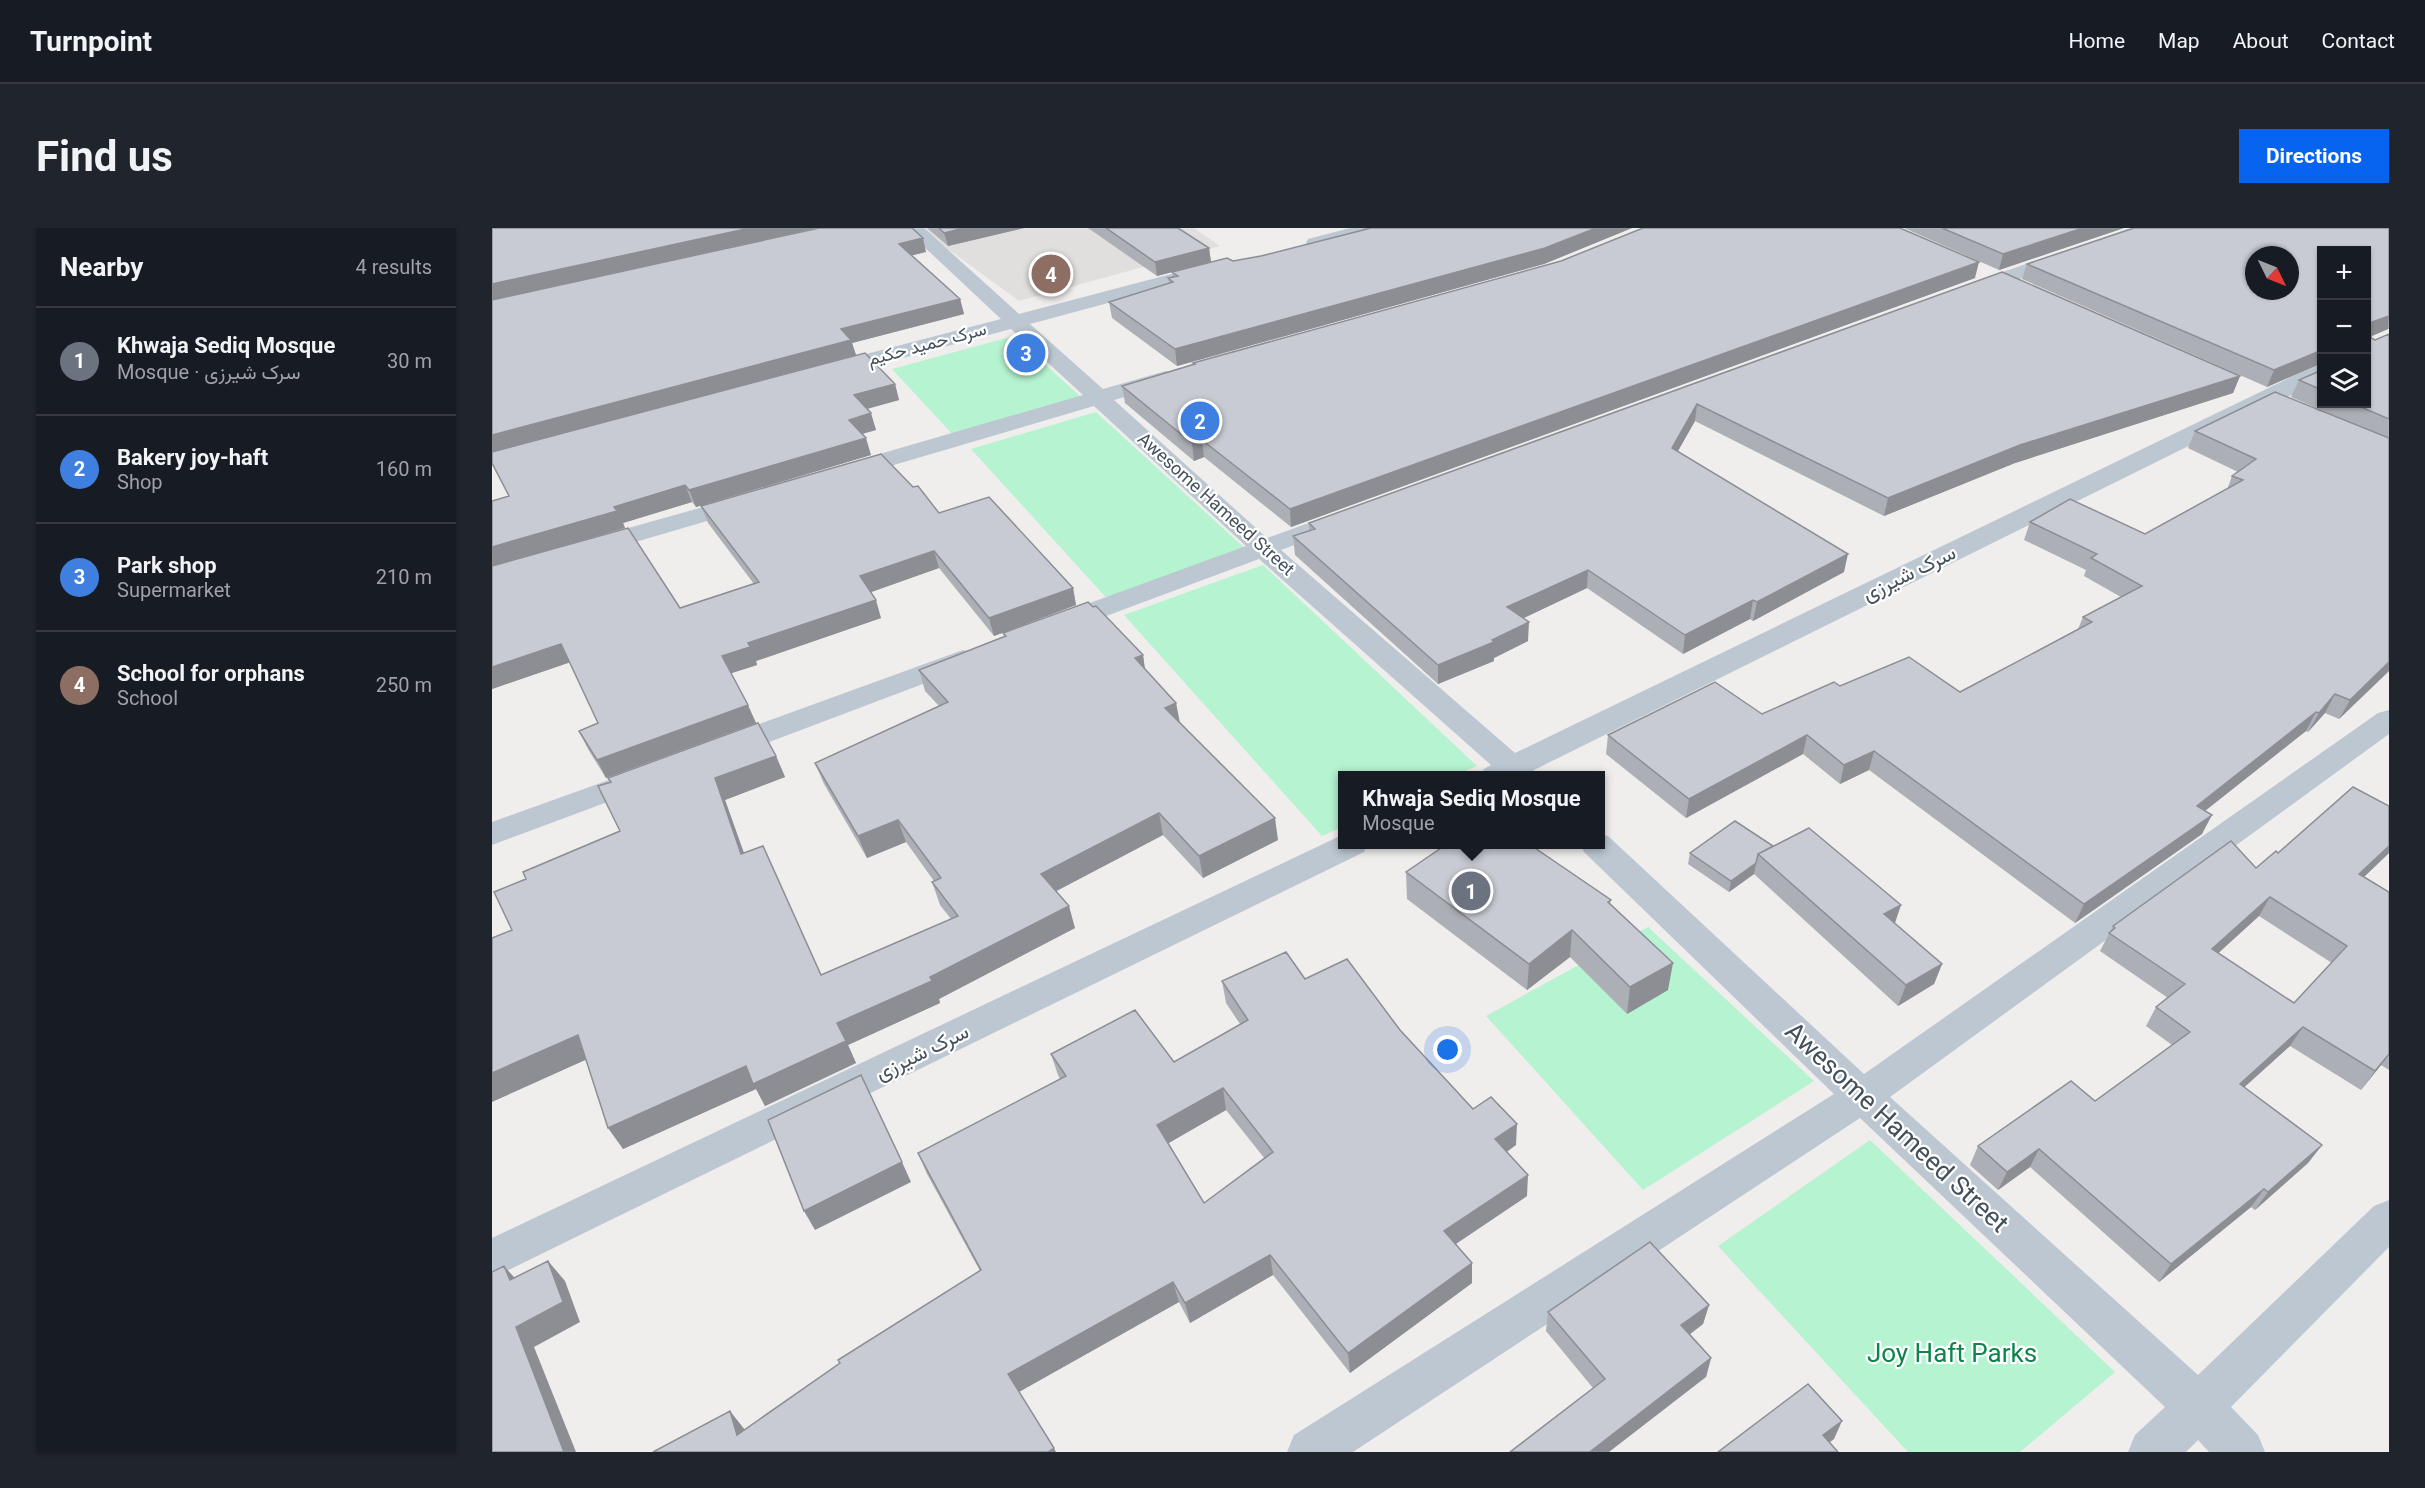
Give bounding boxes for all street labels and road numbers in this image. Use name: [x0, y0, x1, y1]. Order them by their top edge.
street label: سرک حمید حکیم: [865, 318, 989, 371]
street label: Awesome Hameed Street: [1134, 428, 1299, 580]
street label: سرک شیرزی: [1858, 540, 1960, 607]
street label: Awesome Hameed Street: [1779, 1016, 2015, 1238]
street label: سرک شیرزی: [871, 1019, 973, 1086]

